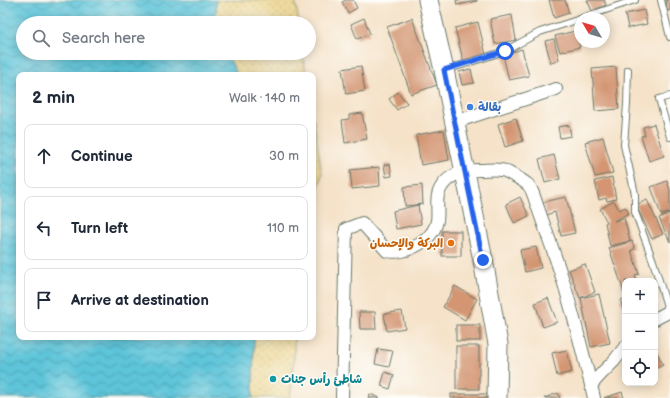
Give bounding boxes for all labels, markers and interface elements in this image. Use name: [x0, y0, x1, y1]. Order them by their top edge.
north arrow: [574, 12, 610, 48]
search box: [16, 16, 316, 60]
icon: search: [30, 27, 52, 49]
text: Search here: [62, 29, 145, 48]
route start: [496, 42, 514, 60]
text: 2 min: [32, 88, 75, 108]
text: Walk · 140 m: [229, 90, 300, 106]
place label: بقالة: [478, 100, 501, 115]
marker: بقالة: [465, 102, 475, 112]
icon: ahead: [33, 145, 55, 167]
text: Continue: [71, 147, 133, 166]
text: 30 m: [269, 148, 299, 164]
icon: left: [33, 217, 55, 239]
text: Turn left: [71, 219, 128, 238]
text: 110 m: [267, 220, 299, 236]
place label: البركة والإحسان: [370, 236, 443, 251]
marker: البركة والإحسان: [446, 238, 456, 248]
route end: [474, 251, 492, 269]
map controls: [622, 278, 658, 386]
button: +: [622, 278, 658, 314]
icon: arrive: [33, 289, 55, 311]
text: Arrive at destination: [71, 291, 209, 310]
button: −: [622, 314, 658, 350]
button: locate: [622, 350, 658, 386]
place label: شاطئ رأس جنات: [281, 371, 362, 387]
marker: شاطئ رأس جنات: [268, 374, 278, 384]

